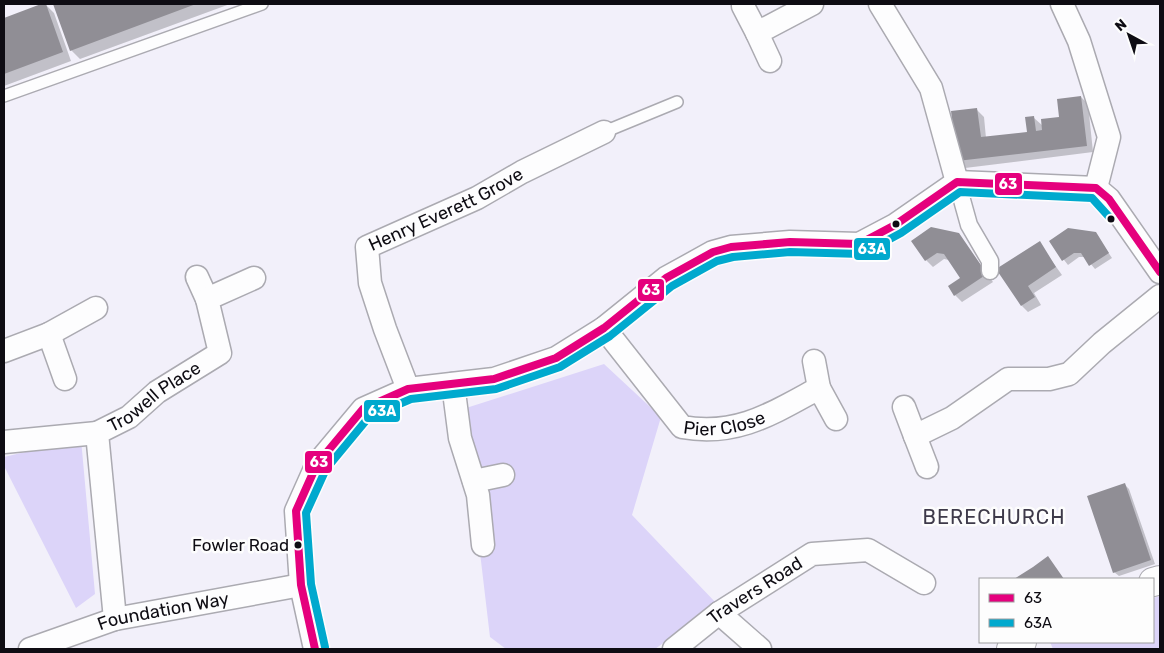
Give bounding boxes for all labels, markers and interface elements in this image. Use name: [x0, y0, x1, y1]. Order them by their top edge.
north arrow: [1104, 10, 1154, 60]
text: N: [1112, 16, 1130, 35]
street label: Henry Everett Grove: [365, 163, 527, 256]
line badge: 63: [994, 172, 1023, 196]
text: 63: [999, 176, 1017, 193]
unlabelled marker: [1106, 214, 1116, 224]
unlabelled marker: [891, 219, 901, 229]
line badge: 63A: [853, 237, 891, 261]
text: 63A: [858, 241, 886, 258]
line badge: 63: [637, 278, 665, 302]
text: 63: [642, 282, 660, 299]
street label: Trowell Place: [104, 357, 205, 437]
line badge: 63A: [363, 399, 401, 423]
text: 63A: [368, 403, 396, 420]
street label: Pier Close: [682, 406, 769, 440]
line badge: 63: [304, 450, 333, 474]
text: 63: [310, 454, 328, 471]
district label: BERECHURCH: [923, 505, 1065, 529]
place label: Fowler Road: [192, 535, 289, 555]
marker: Fowler Road: [293, 540, 303, 550]
street label: Travers Road: [703, 552, 806, 629]
legend: [979, 578, 1154, 643]
street label: Foundation Way: [94, 587, 231, 635]
text: 63: [1024, 589, 1042, 607]
text: 63A: [1024, 614, 1052, 632]

